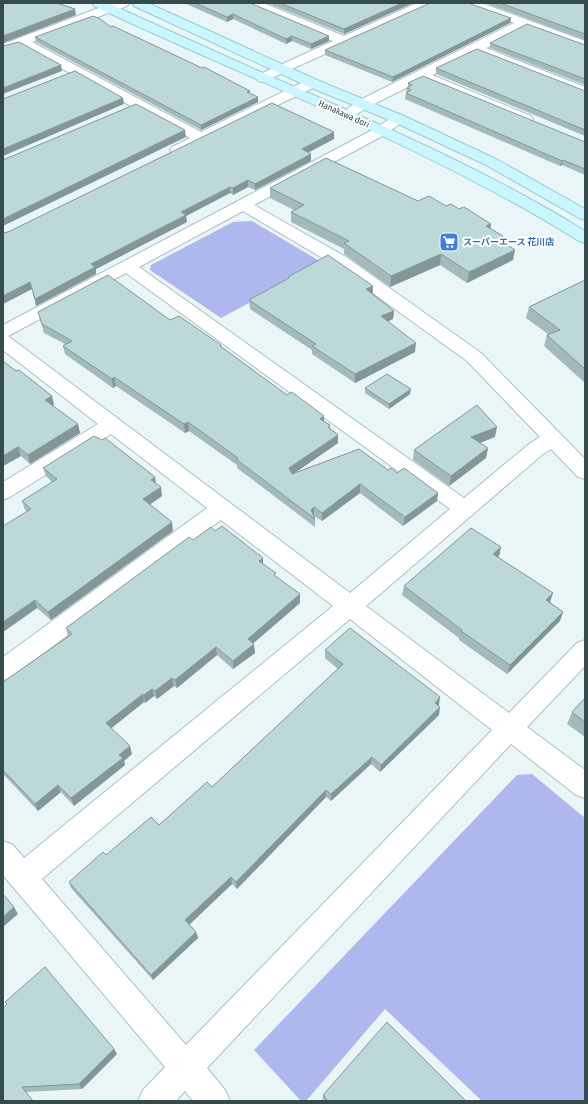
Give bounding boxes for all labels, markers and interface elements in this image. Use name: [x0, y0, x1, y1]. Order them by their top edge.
street label: Hanakawa dori: [317, 98, 371, 130]
supermarket icon: スーパーエース 花川店: [438, 231, 460, 253]
place label: スーパーエース 花川店: [463, 237, 554, 247]

